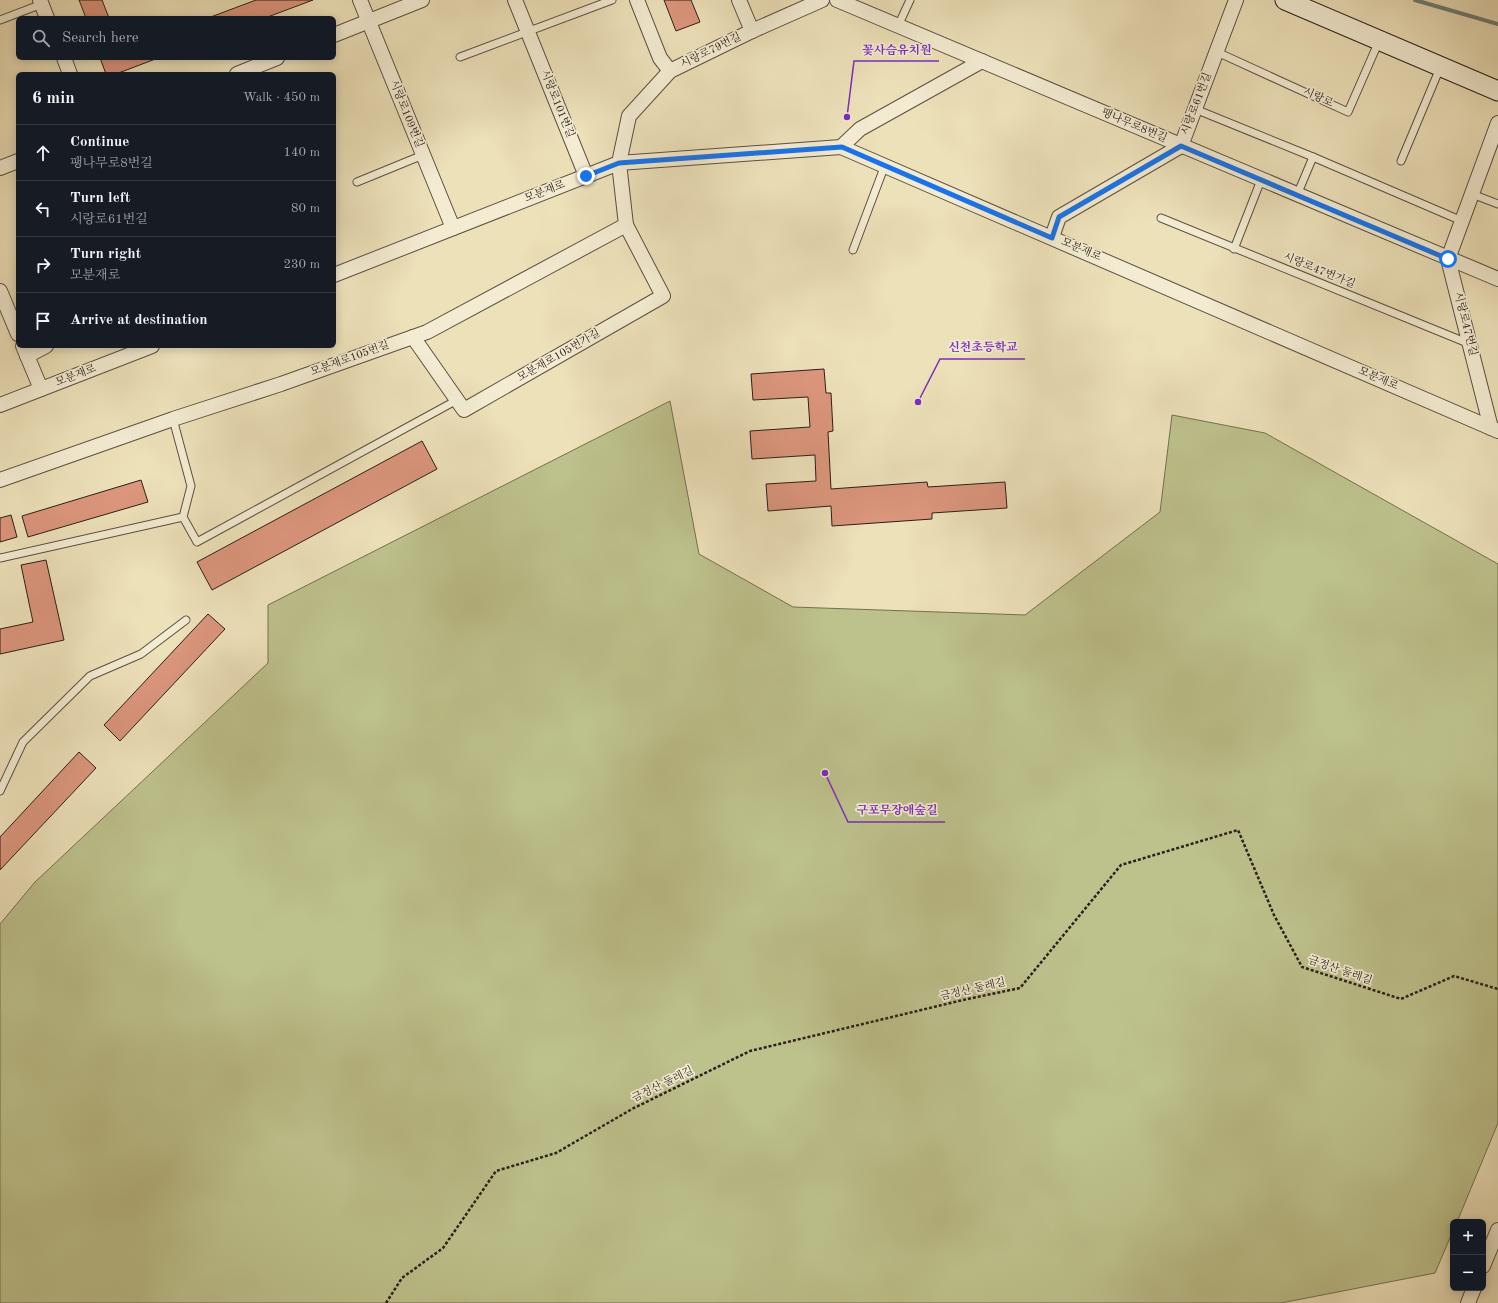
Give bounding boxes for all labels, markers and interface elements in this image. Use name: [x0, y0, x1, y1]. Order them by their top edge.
search box: [16, 16, 336, 60]
icon: search: [30, 27, 52, 49]
text: Search here: [62, 31, 139, 46]
street label: 시랑로79번길: [679, 31, 743, 70]
callout: 꽃사슴유치원: [854, 37, 939, 61]
text: 꽃사슴유치원: [862, 43, 932, 57]
street label: 시랑로101번길: [538, 68, 577, 140]
street label: 시랑로61번길: [1179, 71, 1214, 137]
street label: 시랑로109번길: [387, 78, 426, 150]
street label: 시랑로: [1301, 86, 1336, 110]
text: 6 min: [32, 90, 75, 107]
text: Walk · 450 m: [243, 91, 320, 104]
street label: 팽나무로8번길: [1100, 106, 1169, 145]
text: Continue: [70, 135, 129, 150]
icon: ahead: [32, 142, 54, 164]
text: 140 m: [283, 146, 320, 159]
text: 팽나무로8번길: [70, 157, 153, 170]
route end: [577, 167, 595, 185]
street label: 모분재로: [522, 177, 567, 205]
text: Turn left: [70, 191, 130, 206]
icon: left: [32, 198, 54, 220]
text: 80 m: [291, 202, 320, 215]
text: 시랑로61번길: [70, 213, 148, 226]
street label: 모분재로: [1059, 235, 1104, 264]
text: Turn right: [70, 247, 141, 262]
route start: [1439, 250, 1457, 268]
street label: 시랑로47번가길: [1281, 251, 1357, 290]
icon: right: [32, 254, 54, 276]
text: 230 m: [283, 258, 320, 271]
text: 모분재로: [70, 269, 120, 282]
street label: 시랑로47번길: [1452, 290, 1479, 357]
icon: arrive: [32, 310, 54, 332]
text: Arrive at destination: [70, 313, 208, 328]
street label: 모분재로105번가길: [515, 326, 602, 384]
callout: 신천초등학교: [940, 335, 1025, 359]
street label: 모분재로105번길: [308, 338, 391, 378]
text: 신천초등학교: [948, 340, 1018, 354]
street label: 모분재로: [53, 361, 98, 389]
street label: 모분재로: [1356, 364, 1401, 393]
callout: 구포무장애숲길: [848, 798, 945, 822]
text: 구포무장애숲길: [856, 803, 938, 817]
street label: 금정산 둘레길: [1307, 954, 1374, 987]
street label: 금정산 둘레길: [939, 976, 1007, 1003]
street label: 금정산 둘레길: [630, 1065, 695, 1105]
map controls: [1450, 1219, 1486, 1291]
button: +: [1450, 1219, 1486, 1255]
button: −: [1450, 1255, 1486, 1291]

